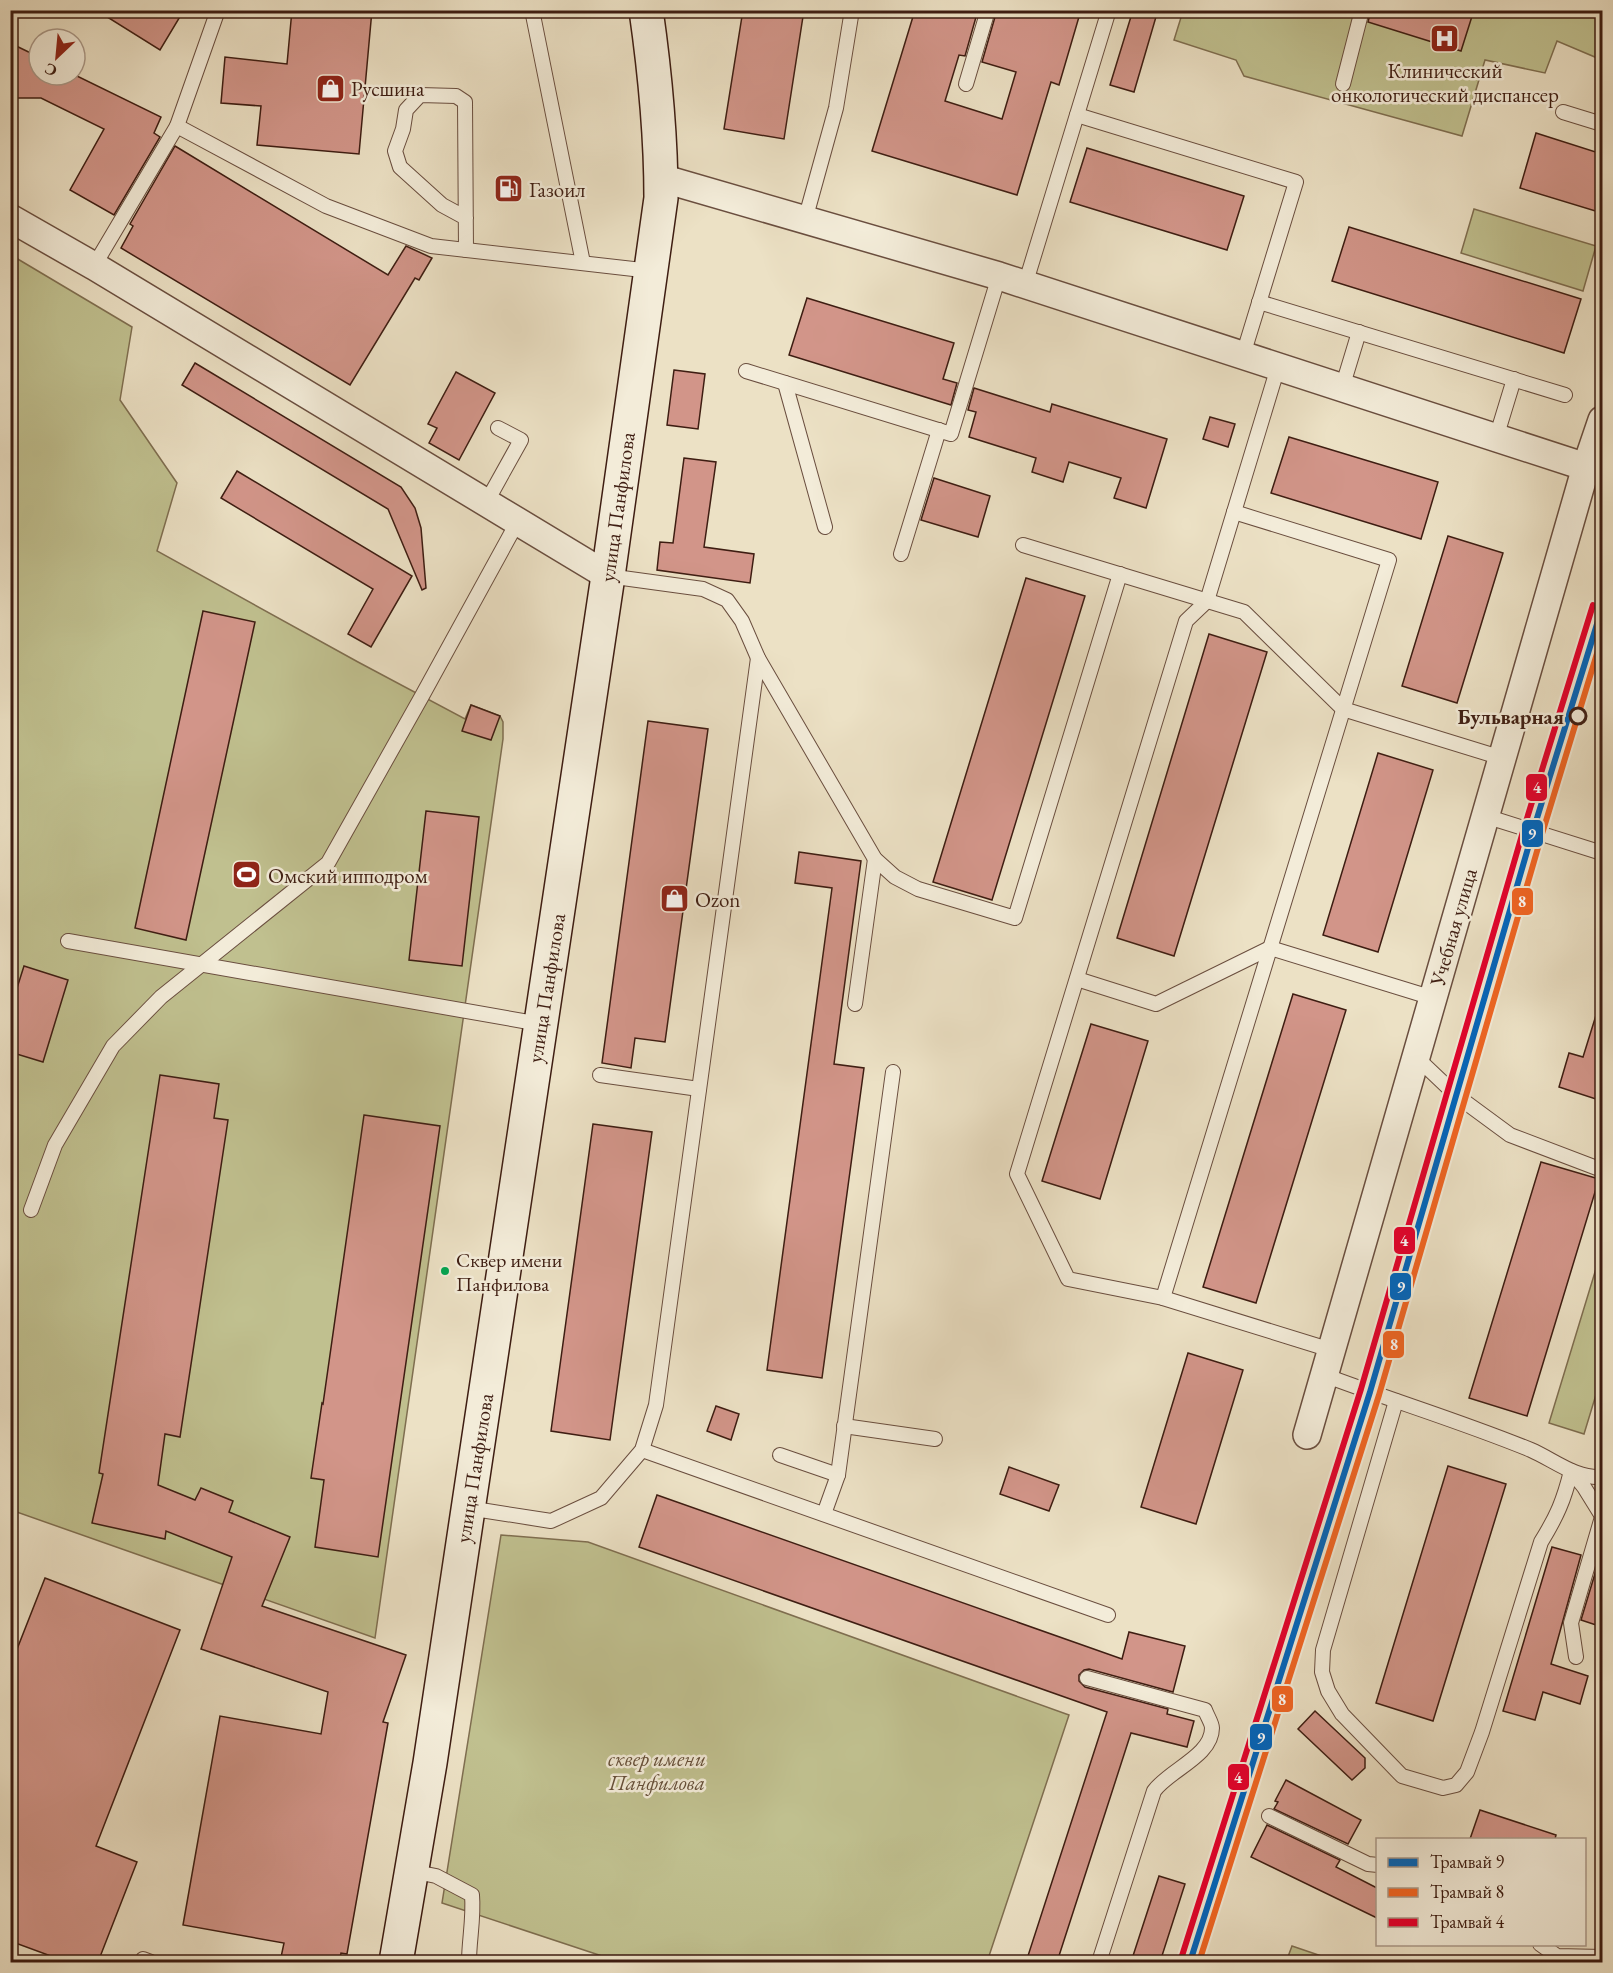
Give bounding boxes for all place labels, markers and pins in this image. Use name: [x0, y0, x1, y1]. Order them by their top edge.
hospital icon: Клинический онкологический диспансер: [1429, 23, 1461, 55]
place label: Клинический онкологический диспансер: [1331, 57, 1559, 108]
shop icon: Русшина: [314, 72, 346, 104]
place label: Русшина: [351, 75, 425, 102]
fuel station icon: Газоил: [492, 173, 524, 205]
place label: Газоил: [529, 176, 585, 203]
place label: Бульварная: [1458, 703, 1564, 730]
marker: Бульварная: [1569, 707, 1587, 725]
sports icon: Омский ипподром: [231, 859, 263, 891]
place label: Омский ипподром: [268, 862, 428, 889]
shop icon: Ozon: [658, 883, 690, 915]
place label: Ozon: [695, 886, 740, 913]
place label: Сквер имени Панфилова: [456, 1247, 563, 1297]
marker: Сквер имени Панфилова: [439, 1265, 451, 1277]

